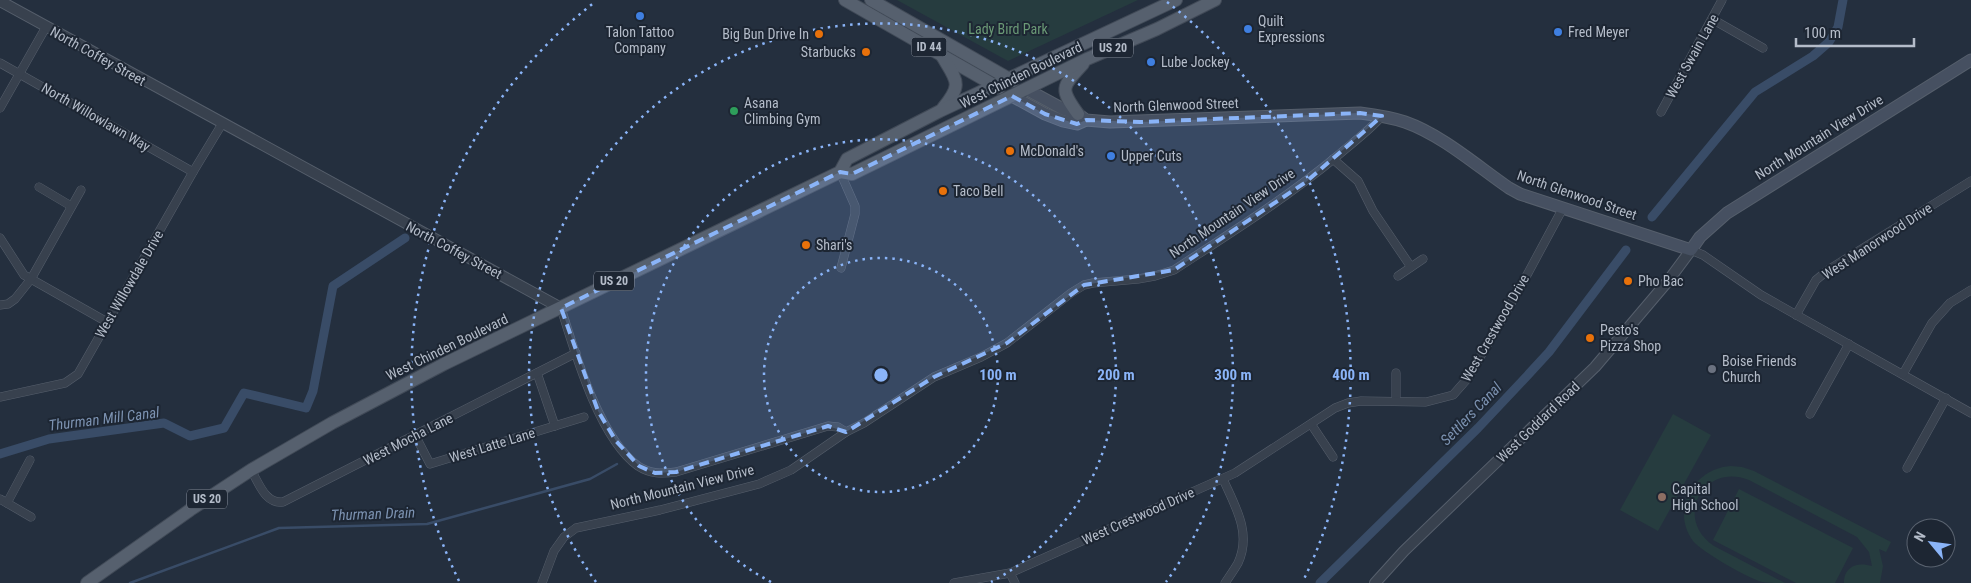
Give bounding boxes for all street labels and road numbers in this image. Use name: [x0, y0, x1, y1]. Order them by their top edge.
street label: West Swain Lane: [1662, 11, 1722, 101]
street label: North Coffey Street: [48, 23, 148, 89]
road number: ID 44: [912, 38, 946, 56]
street label: West Chinden Boulevard: [957, 38, 1085, 112]
road number: US 20: [1093, 38, 1133, 58]
street label: North Willowlawn Way: [39, 79, 153, 155]
street label: North Mountain View Drive: [1752, 91, 1886, 183]
street label: North Glenwood Street: [1113, 95, 1239, 115]
street label: North Mountain View Drive: [1166, 165, 1298, 261]
street label: North Glenwood Street: [1515, 167, 1639, 223]
street label: West Manorwood Drive: [1819, 199, 1935, 282]
street label: North Coffey Street: [403, 218, 505, 282]
street label: West Willowdale Drive: [92, 227, 167, 341]
street label: West Crestwood Drive: [1458, 271, 1532, 384]
road number: US 20: [594, 272, 634, 290]
street label: West Chinden Boulevard: [383, 310, 511, 384]
street label: West Goddard Road: [1493, 378, 1583, 466]
street label: West Mocha Lane: [361, 409, 456, 468]
street label: West Latte Lane: [447, 424, 537, 466]
street label: North Mountain View Drive: [609, 461, 756, 513]
street label: West Crestwood Drive: [1079, 484, 1197, 548]
road number: US 20: [187, 489, 227, 508]

